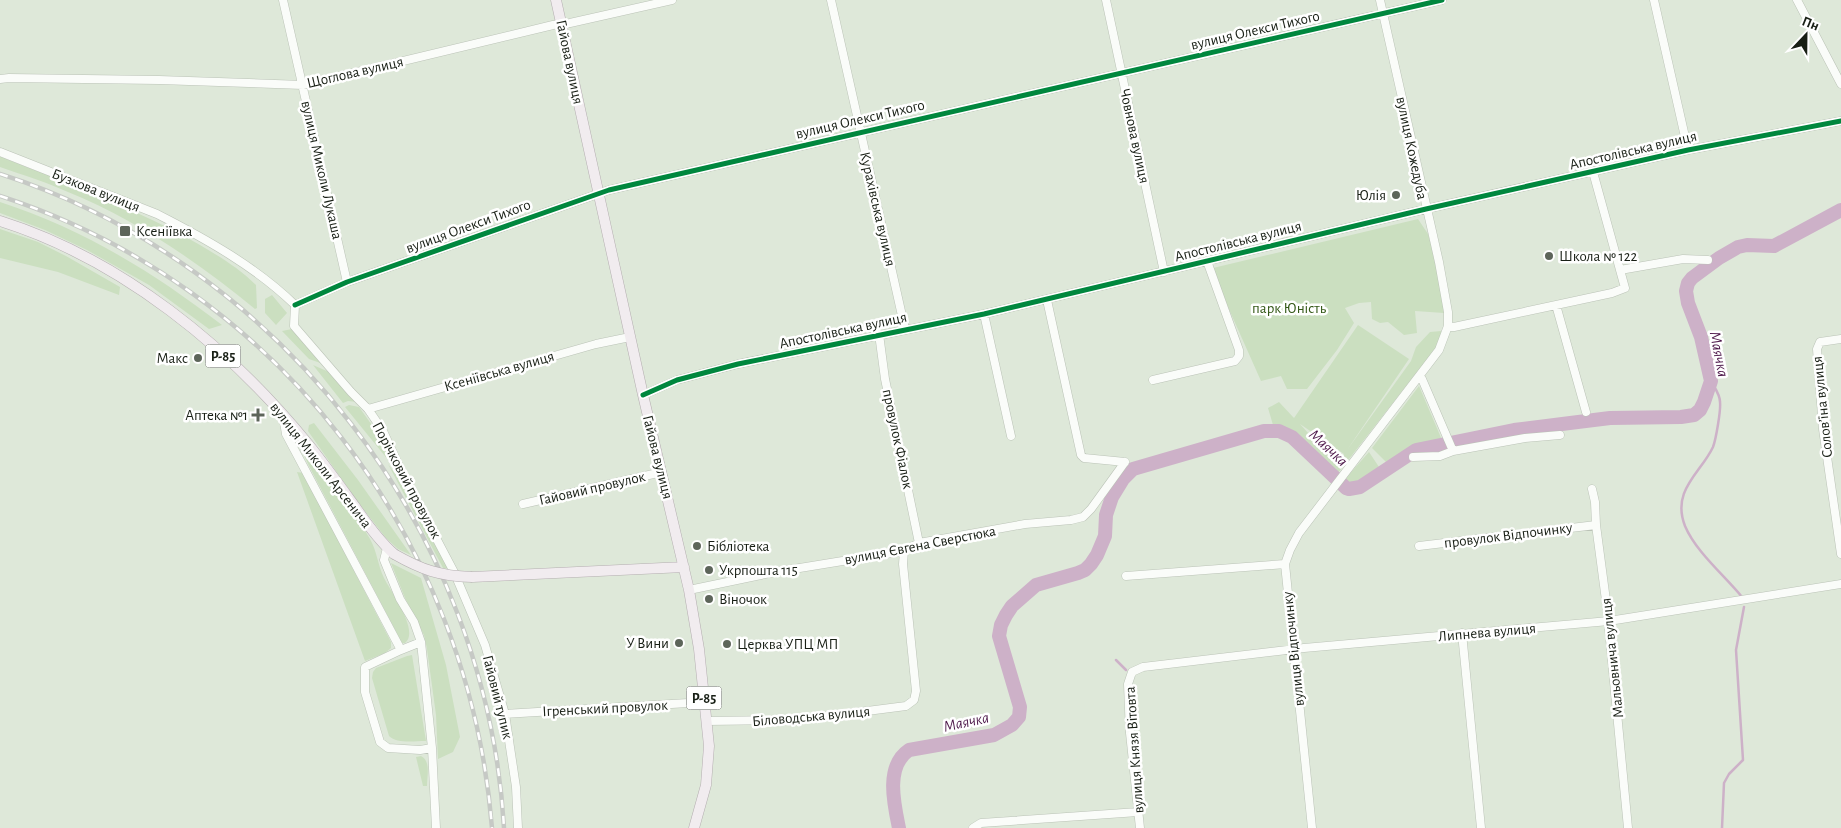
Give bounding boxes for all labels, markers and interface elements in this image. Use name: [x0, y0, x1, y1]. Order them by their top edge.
street label: вулиця Олекси Тихого: [1189, 8, 1321, 53]
north arrow: [1781, 10, 1831, 60]
text: Пн: [1800, 14, 1821, 34]
street label: Гайова вулиця: [553, 19, 586, 106]
street label: Щоглова вулиця: [305, 54, 405, 91]
street label: Човнова вулиця: [1117, 87, 1152, 185]
street label: вулиця Кожедуба: [1393, 95, 1430, 201]
street label: вулиця Олекси Тихого: [794, 97, 926, 142]
street label: вулиця Миколи Лукаша: [298, 99, 345, 241]
street label: Апостолівська вулиця: [1568, 129, 1698, 172]
street label: Курахівська вулиця: [857, 150, 898, 268]
street label: Бузкова вулиця: [50, 166, 142, 215]
place label: Юлія: [1356, 188, 1386, 203]
marker: Юлія: [1390, 189, 1402, 201]
street label: вулиця Олекси Тихого: [404, 197, 533, 256]
street label: Апостолівська вулиця: [1173, 218, 1303, 265]
marker: Ксеніївка: [118, 224, 132, 238]
place label: Ксеніївка: [136, 224, 193, 239]
place label: Школа № 122: [1559, 249, 1637, 264]
marker: Школа № 122: [1543, 250, 1555, 262]
park label: парк Юність: [1252, 301, 1327, 316]
street label: Апостолівська вулиця: [778, 310, 908, 351]
water label: Маячка: [1707, 330, 1731, 378]
road number: Р-85: [206, 344, 240, 368]
street label: Ксеніївська вулиця: [442, 349, 556, 394]
place label: Макс: [156, 351, 188, 366]
marker: Макс: [192, 352, 204, 364]
street label: Соловʼїна вулиця: [1810, 355, 1835, 459]
street label: провулок Фіалок: [880, 388, 915, 491]
street label: вулиця Миколи Арсенича: [267, 400, 374, 531]
place label: Аптека №1: [185, 408, 248, 423]
marker: Аптека №1: [252, 409, 264, 421]
street label: Гайова вулиця: [640, 414, 675, 501]
street label: Порічковий провулок: [369, 419, 444, 541]
water label: Маячка: [1306, 426, 1351, 469]
street label: Гайовий провулок: [538, 469, 647, 508]
street label: провулок Відпочинку: [1443, 520, 1574, 551]
street label: вулиця Євгена Сверстюка: [843, 523, 997, 568]
place label: Бібліотека: [707, 539, 770, 554]
marker: Бібліотека: [691, 540, 703, 552]
place label: Укрпошта 115: [719, 563, 798, 578]
marker: Укрпошта 115: [703, 564, 715, 576]
street label: вулиця Відпочинку: [1280, 590, 1307, 707]
place label: Віночок: [719, 592, 767, 607]
marker: Віночок: [703, 593, 715, 605]
street label: Мальовнича вулиця: [1599, 597, 1626, 719]
street label: Липнева вулиця: [1438, 621, 1537, 644]
place label: У Вини: [626, 636, 669, 651]
marker: У Вини: [673, 637, 685, 649]
place label: Церква УПЦ МП: [737, 637, 839, 652]
marker: Церква УПЦ МП: [721, 638, 733, 650]
street label: Гайовий тупик: [480, 654, 515, 741]
road number: Р-85: [686, 686, 722, 710]
street label: вулиця Князя Вітовта: [1123, 686, 1146, 814]
street label: Ігренський провулок: [542, 698, 668, 719]
street label: Біловодська вулиця: [751, 704, 871, 729]
water label: Маячка: [942, 709, 991, 735]

